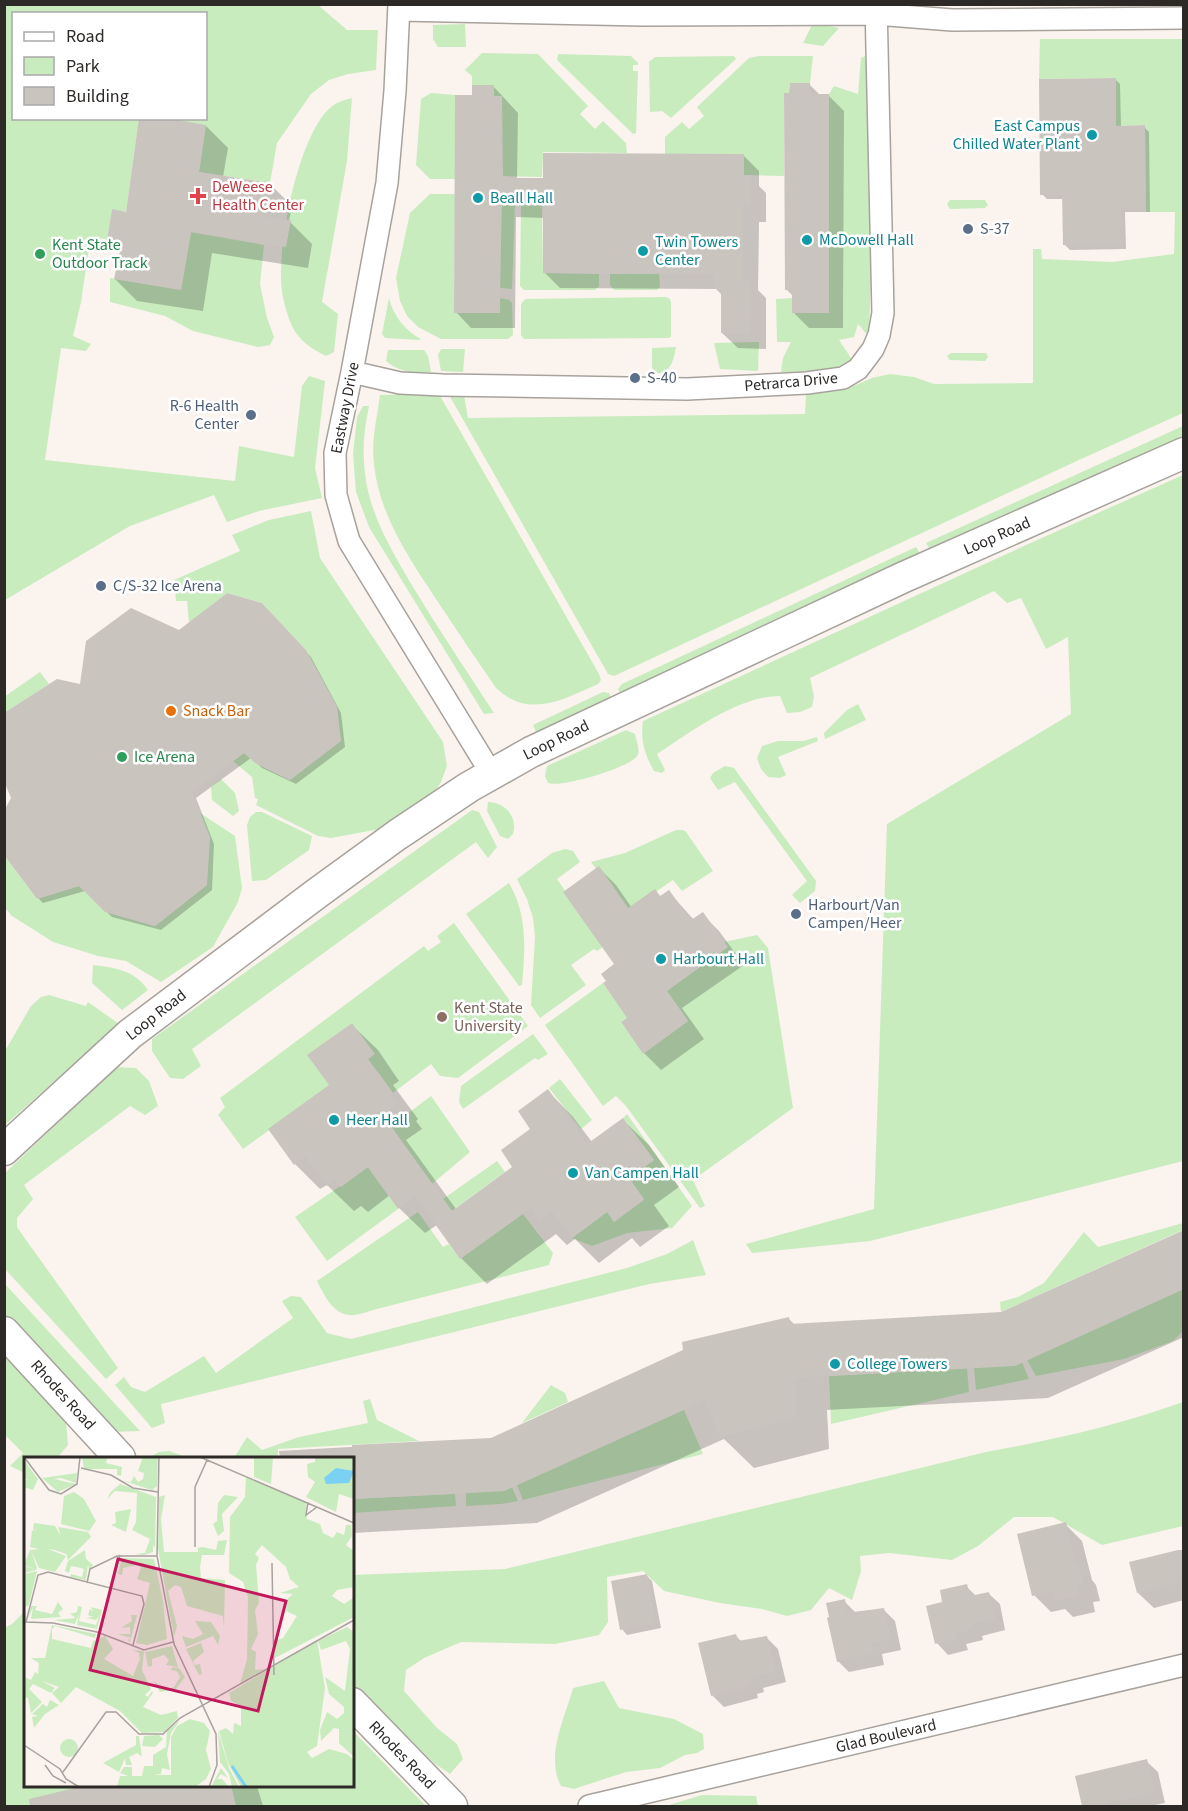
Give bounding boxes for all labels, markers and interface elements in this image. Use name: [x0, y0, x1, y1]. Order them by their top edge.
legend: [12, 12, 207, 120]
text: Road: [66, 24, 105, 49]
text: Park: [66, 54, 100, 79]
text: Building: [66, 84, 129, 109]
place label: East Campus Chilled Water Plant: [953, 115, 1081, 155]
marker: East Campus Chilled Water Plant: [1085, 128, 1099, 142]
place label: DeWeese Health Center: [212, 176, 305, 216]
marker: DeWeese Health Center: [189, 187, 207, 205]
place label: Beall Hall: [490, 187, 553, 209]
marker: Beall Hall: [471, 191, 485, 205]
place label: S-37: [980, 218, 1010, 240]
marker: S-37: [961, 222, 975, 236]
place label: McDowell Hall: [819, 229, 914, 251]
place label: Twin Towers Center: [655, 231, 738, 271]
marker: McDowell Hall: [800, 233, 814, 247]
place label: Kent State Outdoor Track: [52, 234, 148, 274]
marker: Twin Towers Center: [636, 244, 650, 258]
marker: Kent State Outdoor Track: [33, 247, 47, 261]
street label: Eastway Drive: [325, 360, 365, 456]
place label: S-40: [647, 367, 677, 389]
street label: Petrarca Drive: [743, 367, 839, 397]
marker: S-40: [628, 371, 642, 385]
place label: R-6 Health Center: [170, 395, 239, 435]
marker: R-6 Health Center: [244, 408, 258, 422]
street label: Loop Road: [960, 511, 1034, 561]
place label: C/S-32 Ice Arena: [113, 575, 222, 597]
marker: C/S-32 Ice Arena: [94, 579, 108, 593]
place label: Snack Bar: [183, 700, 250, 722]
marker: Snack Bar: [164, 704, 178, 718]
street label: Loop Road: [519, 714, 593, 766]
place label: Ice Arena: [134, 746, 195, 768]
marker: Ice Arena: [115, 750, 129, 764]
place label: Harbourt/Van Campen/Heer: [808, 894, 902, 934]
marker: Harbourt/Van Campen/Heer: [789, 907, 803, 921]
place label: Harbourt Hall: [673, 948, 764, 970]
marker: Harbourt Hall: [654, 952, 668, 966]
street label: Loop Road: [121, 984, 191, 1046]
place label: Kent State University: [454, 997, 523, 1037]
marker: Kent State University: [435, 1010, 449, 1024]
place label: Heer Hall: [346, 1109, 408, 1131]
marker: Heer Hall: [327, 1113, 341, 1127]
place label: Van Campen Hall: [585, 1162, 699, 1184]
marker: Van Campen Hall: [566, 1166, 580, 1180]
place label: College Towers: [847, 1353, 948, 1375]
street label: Rhodes Road: [26, 1355, 100, 1435]
marker: College Towers: [828, 1357, 842, 1371]
inset map: [24, 1457, 354, 1787]
street label: Glad Boulevard: [834, 1714, 938, 1758]
street label: Rhodes Road: [364, 1716, 440, 1794]

